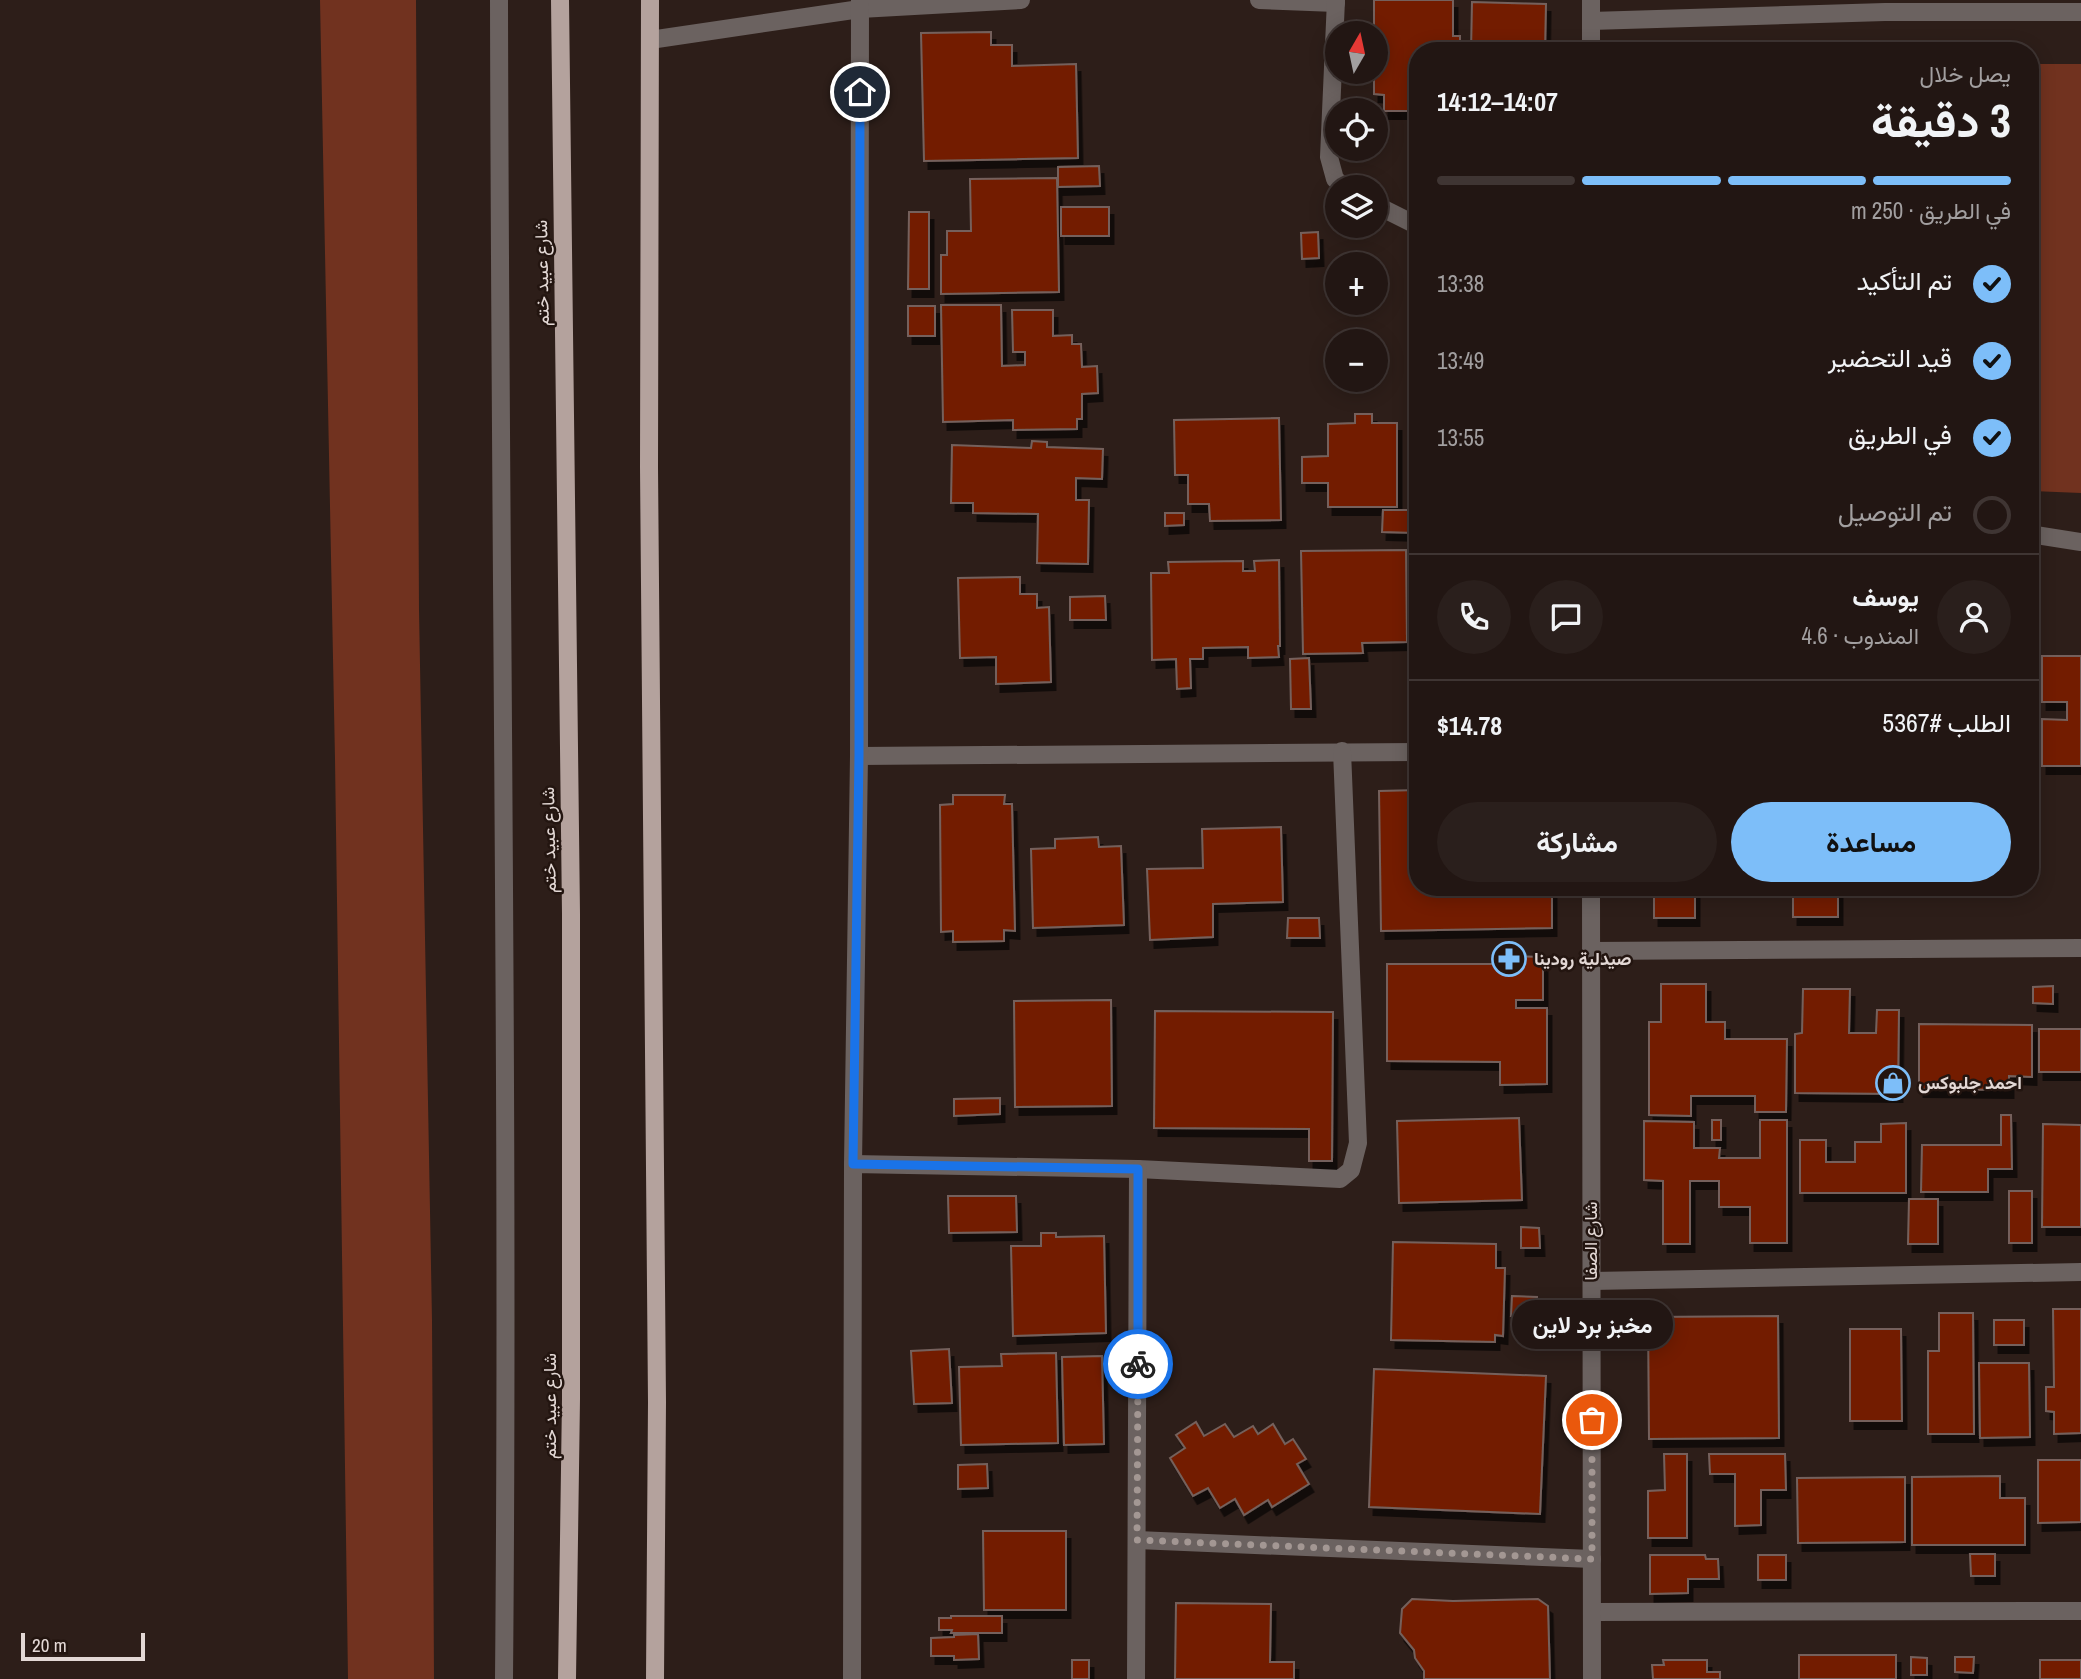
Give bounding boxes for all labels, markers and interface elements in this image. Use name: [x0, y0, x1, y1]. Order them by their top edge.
north arrow: [1325, 21, 1388, 84]
map controls: [1325, 21, 1388, 392]
text: يصل خلال: [1919, 58, 2011, 89]
pin: [830, 62, 890, 122]
icon: home: [841, 73, 879, 111]
text: 14:07–14:12: [1437, 84, 1558, 119]
text: 3 دقيقة: [1871, 89, 2011, 151]
button: locate: [1325, 98, 1388, 161]
button: layers: [1325, 175, 1388, 238]
text: في الطريق · 250 m: [1851, 195, 2011, 226]
street label: شارع عبيد ختم: [528, 220, 555, 326]
button: +: [1325, 252, 1388, 315]
text: تم التأكيد: [1857, 263, 1952, 298]
icon: check: [1973, 265, 2011, 303]
text: 13:38: [1437, 268, 1484, 299]
button: −: [1325, 329, 1388, 392]
text: قيد التحضير: [1828, 340, 1952, 375]
icon: check: [1973, 342, 2011, 380]
text: 13:49: [1437, 345, 1484, 376]
text: في الطريق: [1848, 417, 1952, 452]
icon: check: [1973, 419, 2011, 457]
text: 13:55: [1437, 422, 1484, 453]
text: تم التوصيل: [1838, 494, 1952, 529]
text: يوسف: [1852, 579, 1919, 614]
button: phone: [1437, 580, 1511, 654]
button: chat: [1529, 580, 1603, 654]
button: person: [1937, 580, 2011, 654]
text: المندوب · 4.6: [1802, 620, 1919, 651]
text: الطلب #5367: [1882, 705, 2011, 740]
text: $14.78: [1437, 708, 1502, 743]
street label: شارع عبيد ختم: [535, 787, 562, 893]
button: مشاركة: [1437, 802, 1717, 882]
button: مساعدة: [1731, 802, 2011, 882]
pharmacy icon: صيدلية رودينا: [1490, 940, 1528, 978]
place label: صيدلية رودينا: [1534, 946, 1632, 971]
shop icon: احمد جلبوكس: [1874, 1064, 1912, 1102]
place label: احمد جلبوكس: [1918, 1070, 2022, 1095]
street label: شارع الصفا: [1578, 1202, 1603, 1280]
callout: مخبز برد لاين: [1512, 1301, 1672, 1350]
text: مخبز برد لاين: [1532, 1309, 1653, 1340]
courier: [1103, 1329, 1173, 1399]
icon: bike: [1119, 1345, 1157, 1383]
street label: شارع عبيد ختم: [537, 1353, 562, 1459]
pin: [1562, 1390, 1622, 1450]
icon: bag: [1573, 1401, 1611, 1439]
scale bar: [21, 1630, 145, 1662]
text: 20 m: [32, 1632, 67, 1658]

